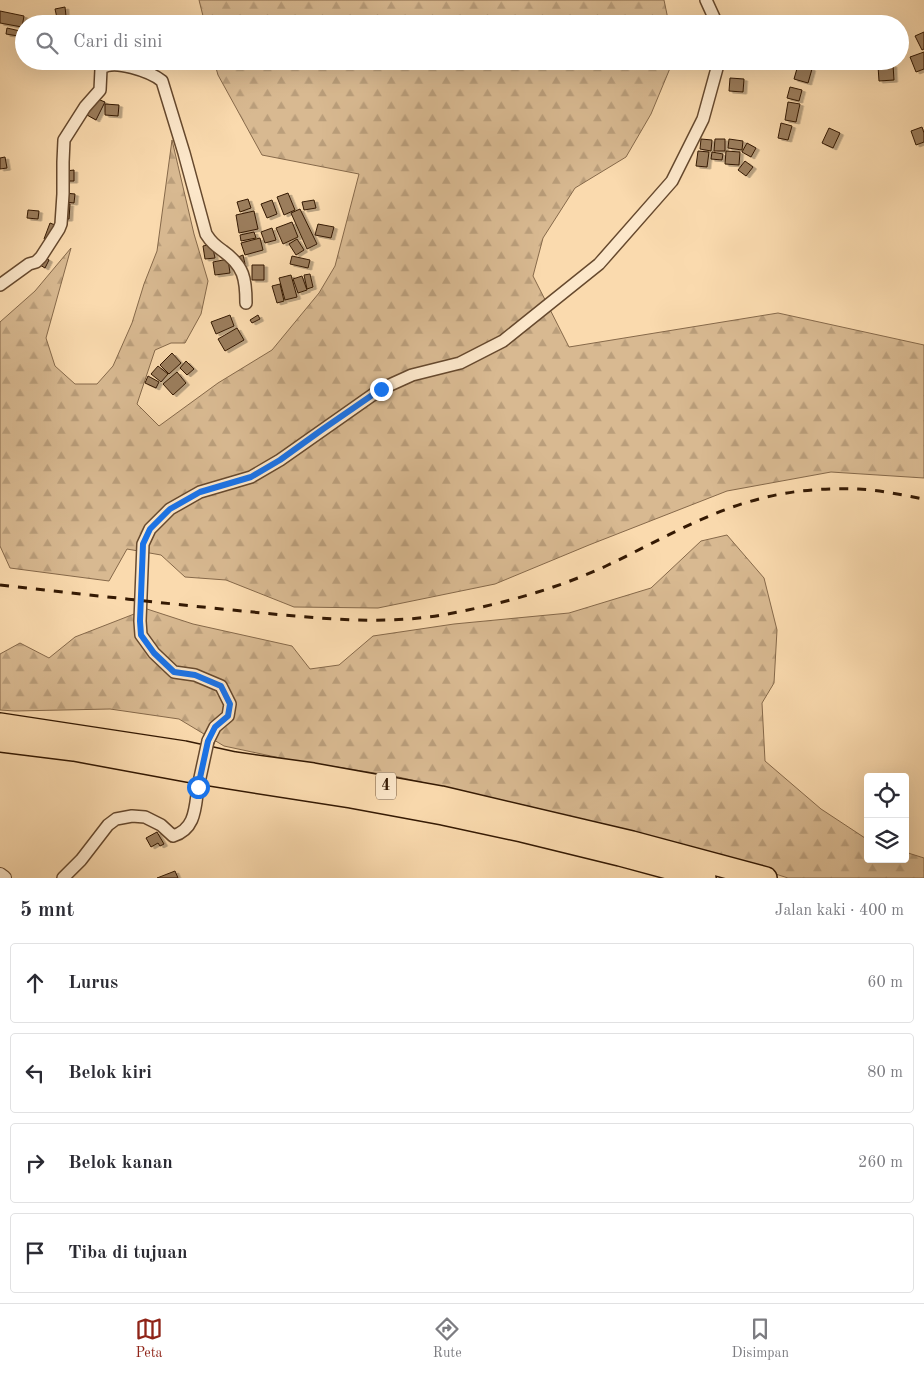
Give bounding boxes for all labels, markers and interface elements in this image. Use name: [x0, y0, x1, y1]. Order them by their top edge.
search box: [15, 15, 909, 70]
icon: search: [33, 29, 61, 57]
text: Cari di sini: [73, 33, 163, 52]
route end: [370, 378, 393, 401]
road number: 4: [376, 772, 396, 799]
map controls: [864, 773, 909, 863]
button: locate: [864, 773, 909, 818]
route start: [187, 776, 210, 799]
button: layers: [864, 818, 909, 863]
text: 5 mnt: [20, 900, 74, 921]
text: Jalan kaki · 400 m: [775, 903, 904, 919]
icon: ahead: [21, 969, 49, 997]
text: Lurus: [68, 974, 118, 993]
text: 60 m: [867, 975, 903, 991]
icon: left: [21, 1059, 49, 1087]
text: Belok kiri: [68, 1064, 152, 1083]
text: 80 m: [867, 1065, 903, 1081]
icon: right: [21, 1149, 49, 1177]
text: Belok kanan: [68, 1154, 173, 1173]
text: 260 m: [858, 1155, 903, 1171]
icon: arrive: [21, 1239, 49, 1267]
text: Tiba di tujuan: [68, 1244, 188, 1263]
tab: Peta: [135, 1315, 163, 1362]
tab: Rute: [433, 1315, 462, 1362]
tab: Disimpan: [732, 1315, 789, 1362]

